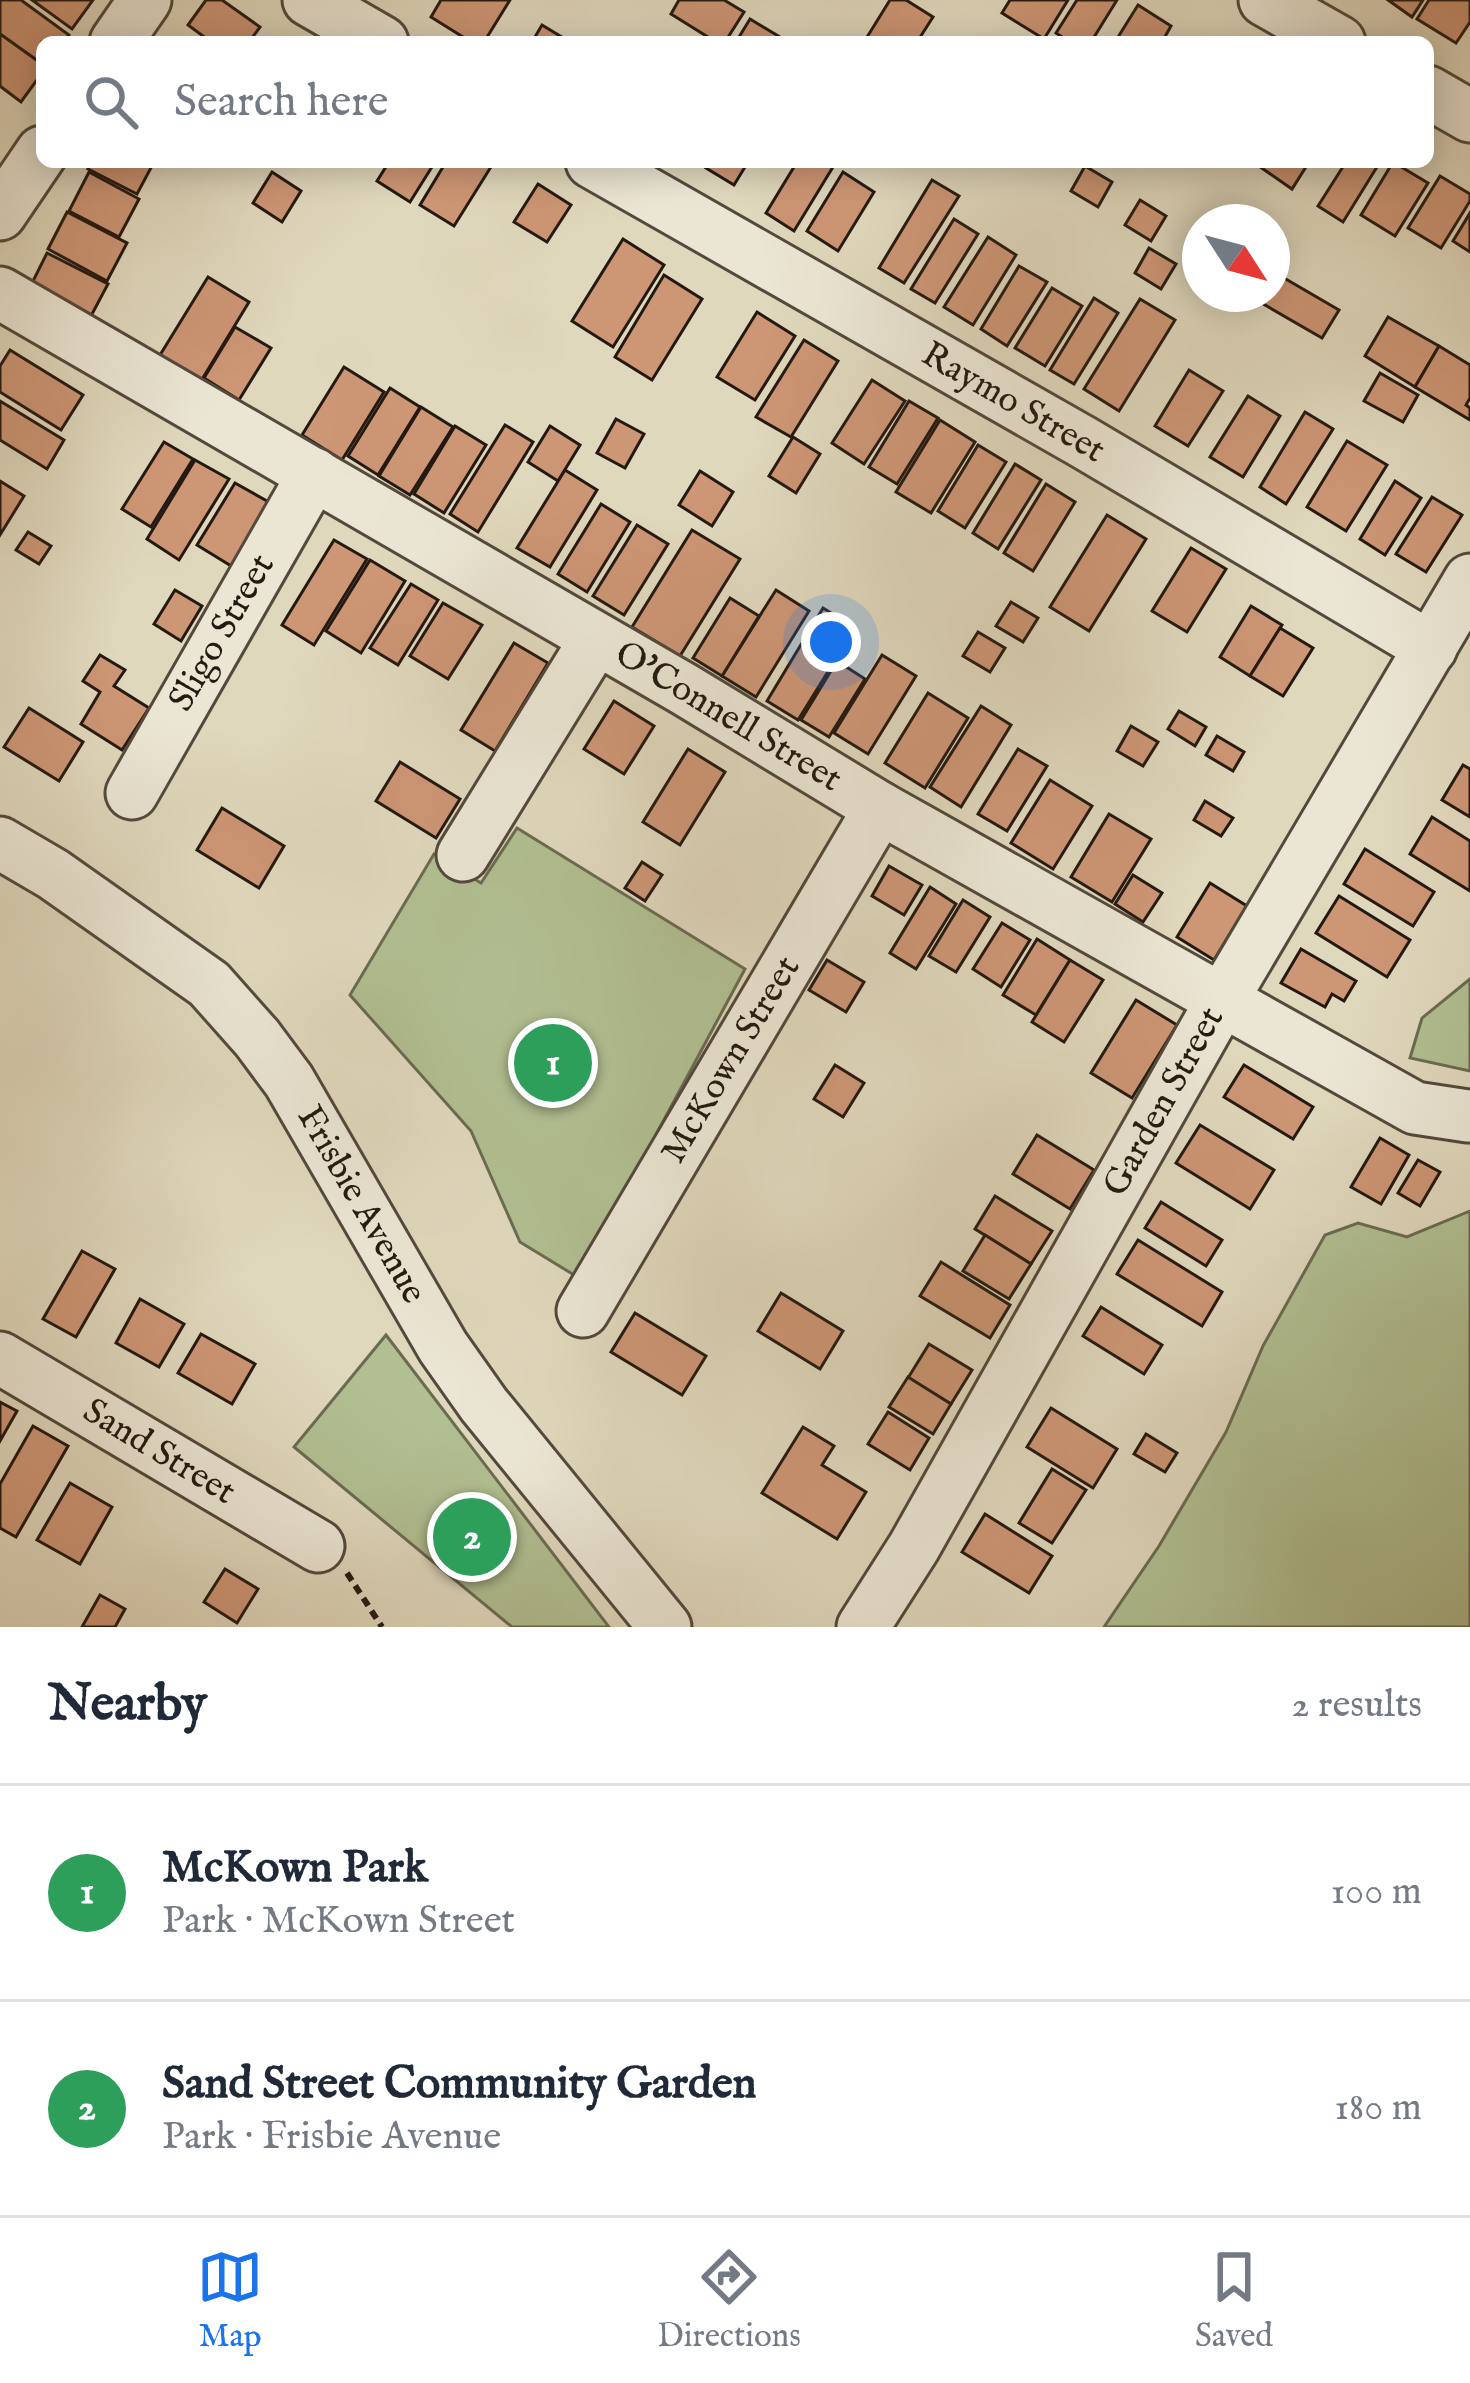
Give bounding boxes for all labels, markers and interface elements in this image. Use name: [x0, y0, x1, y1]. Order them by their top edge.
search box: [36, 36, 1434, 168]
icon: search: [78, 69, 144, 135]
text: Search here: [174, 74, 388, 131]
north arrow: [1182, 204, 1290, 312]
street label: Raymo Street: [913, 332, 1113, 474]
street label: Sligo Street: [159, 546, 285, 720]
your location: [801, 612, 861, 672]
street label: O'Connell Street: [606, 631, 850, 803]
street label: McKown Street: [651, 948, 811, 1172]
street label: Garden Street: [1093, 999, 1235, 1205]
pin: 1: [514, 1018, 592, 1108]
street label: Frisbie Avenue: [286, 1098, 436, 1312]
street label: Sand Street: [74, 1389, 244, 1515]
pin: 2: [433, 1492, 511, 1582]
text: Nearby: [48, 1673, 207, 1738]
text: 2 results: [1291, 1681, 1422, 1730]
text: McKown Park: [162, 1840, 428, 1897]
text: 1: [80, 1868, 94, 1917]
text: 100 m: [1331, 1868, 1422, 1917]
text: Park · McKown Street: [162, 1897, 515, 1946]
text: Sand Street Community Garden: [162, 2056, 757, 2113]
text: 2: [78, 2084, 96, 2133]
text: 180 m: [1334, 2084, 1422, 2133]
text: Park · Frisbie Avenue: [162, 2113, 501, 2162]
tab: Map: [197, 2244, 263, 2358]
tab: Directions: [657, 2244, 801, 2358]
tab: Saved: [1195, 2244, 1273, 2358]

